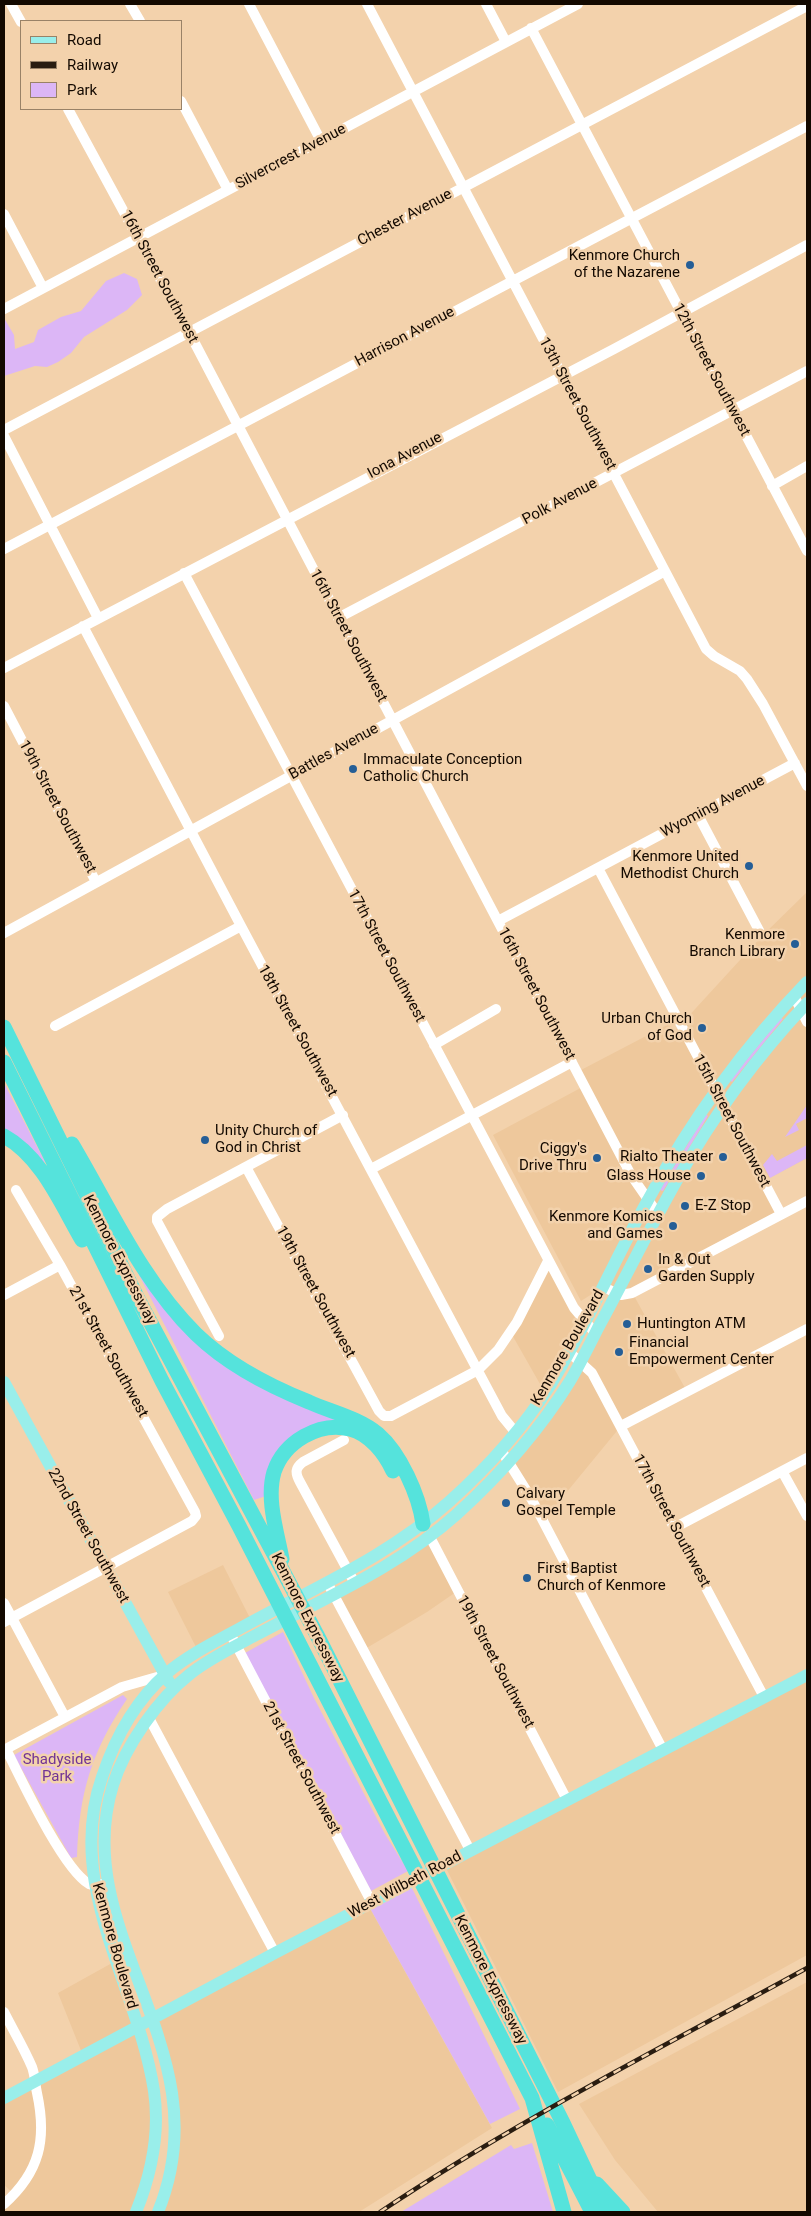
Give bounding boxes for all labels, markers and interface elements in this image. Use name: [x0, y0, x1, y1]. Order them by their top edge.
legend: [20, 20, 182, 110]
text: Road: [67, 31, 101, 49]
text: Railway: [67, 56, 118, 74]
text: Park: [67, 81, 97, 99]
street label: Silvercrest Avenue: [233, 120, 349, 194]
street label: Chester Avenue: [355, 186, 455, 250]
street label: 16th Street Southwest: [116, 208, 202, 346]
place label: Kenmore Church of the Nazarene: [569, 247, 680, 282]
marker: Kenmore Church of the Nazarene: [684, 259, 696, 271]
street label: 12th Street Southwest: [668, 301, 754, 439]
street label: Harrison Avenue: [352, 303, 458, 371]
street label: 13th Street Southwest: [534, 335, 620, 473]
street label: Iona Avenue: [365, 429, 445, 483]
street label: Polk Avenue: [520, 475, 600, 529]
street label: 16th Street Southwest: [305, 567, 391, 705]
street label: Battles Avenue: [286, 720, 382, 784]
street label: 19th Street Southwest: [14, 738, 100, 876]
place label: Immaculate Conception Catholic Church: [363, 751, 522, 786]
marker: Immaculate Conception Catholic Church: [347, 763, 359, 775]
street label: Wyoming Avenue: [658, 772, 768, 842]
place label: Kenmore United Methodist Church: [620, 848, 739, 883]
marker: Kenmore United Methodist Church: [743, 860, 755, 872]
street label: 17th Street Southwest: [343, 887, 429, 1025]
street label: 16th Street Southwest: [493, 925, 579, 1063]
place label: Kenmore Branch Library: [689, 926, 785, 961]
marker: Kenmore Branch Library: [789, 938, 801, 950]
street label: 18th Street Southwest: [253, 962, 341, 1100]
place label: Urban Church of God: [601, 1010, 692, 1045]
marker: Urban Church of God: [696, 1022, 708, 1034]
street label: 15th Street Southwest: [688, 1052, 774, 1190]
place label: Unity Church of God in Christ: [215, 1122, 317, 1157]
marker: Unity Church of God in Christ: [199, 1134, 211, 1146]
place label: Ciggy's Drive Thru: [519, 1140, 587, 1175]
place label: Rialto Theater: [620, 1148, 713, 1166]
marker: Rialto Theater: [717, 1151, 729, 1163]
marker: Ciggy's Drive Thru: [591, 1152, 603, 1164]
place label: Glass House: [607, 1167, 691, 1185]
marker: Glass House: [695, 1170, 707, 1182]
street label: Kenmore Expressway: [79, 1192, 159, 1328]
place label: E-Z Stop: [695, 1197, 751, 1215]
marker: E-Z Stop: [679, 1200, 691, 1212]
place label: Kenmore Komics and Games: [549, 1208, 663, 1243]
marker: Kenmore Komics and Games: [667, 1220, 679, 1232]
street label: 19th Street Southwest: [271, 1223, 359, 1361]
place label: In & Out Garden Supply: [658, 1251, 755, 1286]
marker: In & Out Garden Supply: [642, 1263, 654, 1275]
street label: 21st Street Southwest: [64, 1283, 152, 1421]
street label: Kenmore Boulevard: [528, 1287, 608, 1409]
place label: Huntington ATM: [637, 1315, 746, 1333]
marker: Huntington ATM: [621, 1318, 633, 1330]
place label: Financial Empowerment Center: [629, 1334, 774, 1369]
marker: Financial Empowerment Center: [613, 1346, 625, 1358]
street label: 17th Street Southwest: [628, 1452, 714, 1590]
street label: 22nd Street Southwest: [43, 1465, 133, 1607]
place label: Calvary Gospel Temple: [516, 1485, 616, 1520]
marker: Calvary Gospel Temple: [500, 1497, 512, 1509]
street label: Kenmore Expressway: [267, 1550, 347, 1686]
place label: First Baptist Church of Kenmore: [537, 1560, 666, 1595]
marker: First Baptist Church of Kenmore: [521, 1572, 533, 1584]
street label: 19th Street Southwest: [452, 1593, 538, 1731]
street label: 21st Street Southwest: [258, 1699, 344, 1837]
park label: Shadyside Park: [23, 1751, 91, 1786]
street label: West Wilbeth Road: [345, 1848, 465, 1922]
street label: Kenmore Boulevard: [87, 1881, 141, 2011]
street label: Kenmore Expressway: [450, 1912, 530, 2048]

